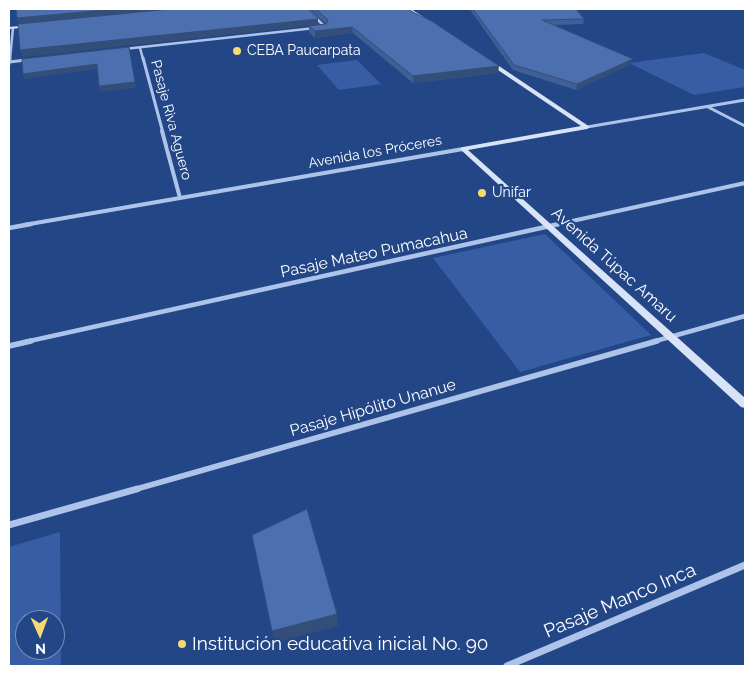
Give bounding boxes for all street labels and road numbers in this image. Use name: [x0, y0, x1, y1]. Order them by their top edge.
street label: Pasaje Riva Aguero: [147, 58, 195, 182]
street label: Avenida los Próceres: [307, 132, 443, 172]
street label: Avenida Túpac Amaru: [547, 204, 681, 326]
street label: Pasaje Mateo Pumacahua: [279, 224, 469, 282]
street label: Pasaje Hipólito Unanue: [288, 375, 458, 441]
street label: Pasaje Manco Inca: [541, 559, 699, 643]

